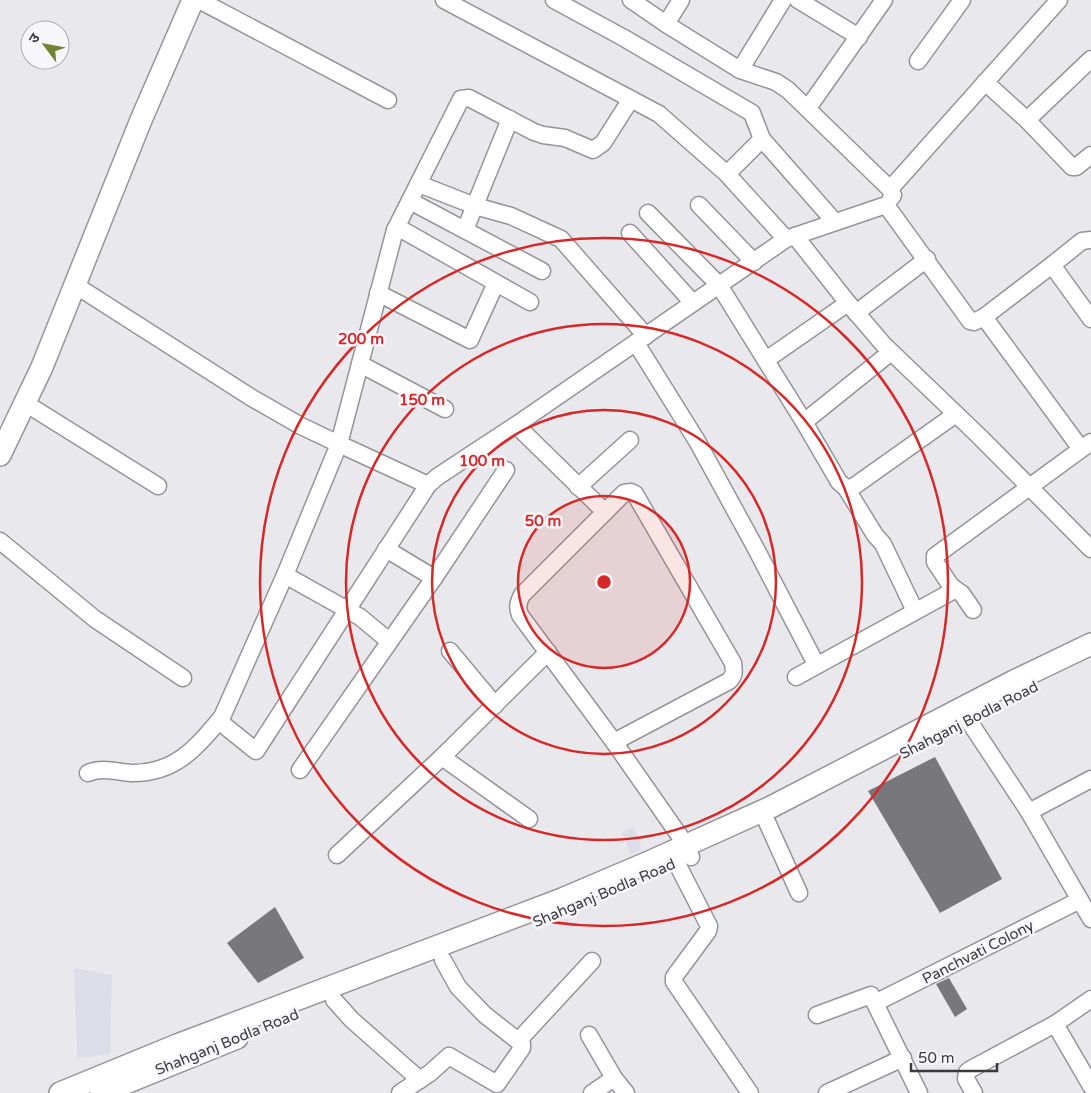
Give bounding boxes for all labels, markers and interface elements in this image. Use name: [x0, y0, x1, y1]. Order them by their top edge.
north arrow: [20, 20, 70, 70]
text: उ: [25, 30, 44, 46]
text: 200 m: [338, 330, 384, 348]
text: 150 m: [399, 391, 445, 409]
text: 100 m: [459, 452, 505, 470]
text: 50 m: [525, 512, 561, 530]
centre of rings: [595, 573, 613, 591]
street label: Shahganj Bodla Road: [897, 677, 1041, 763]
street label: Shahganj Bodla Road: [530, 855, 678, 931]
street label: Panchvati Colony: [919, 916, 1037, 988]
street label: Shahganj Bodla Road: [153, 1005, 301, 1079]
scale bar: [911, 1040, 997, 1072]
text: 50 m: [918, 1049, 955, 1067]

